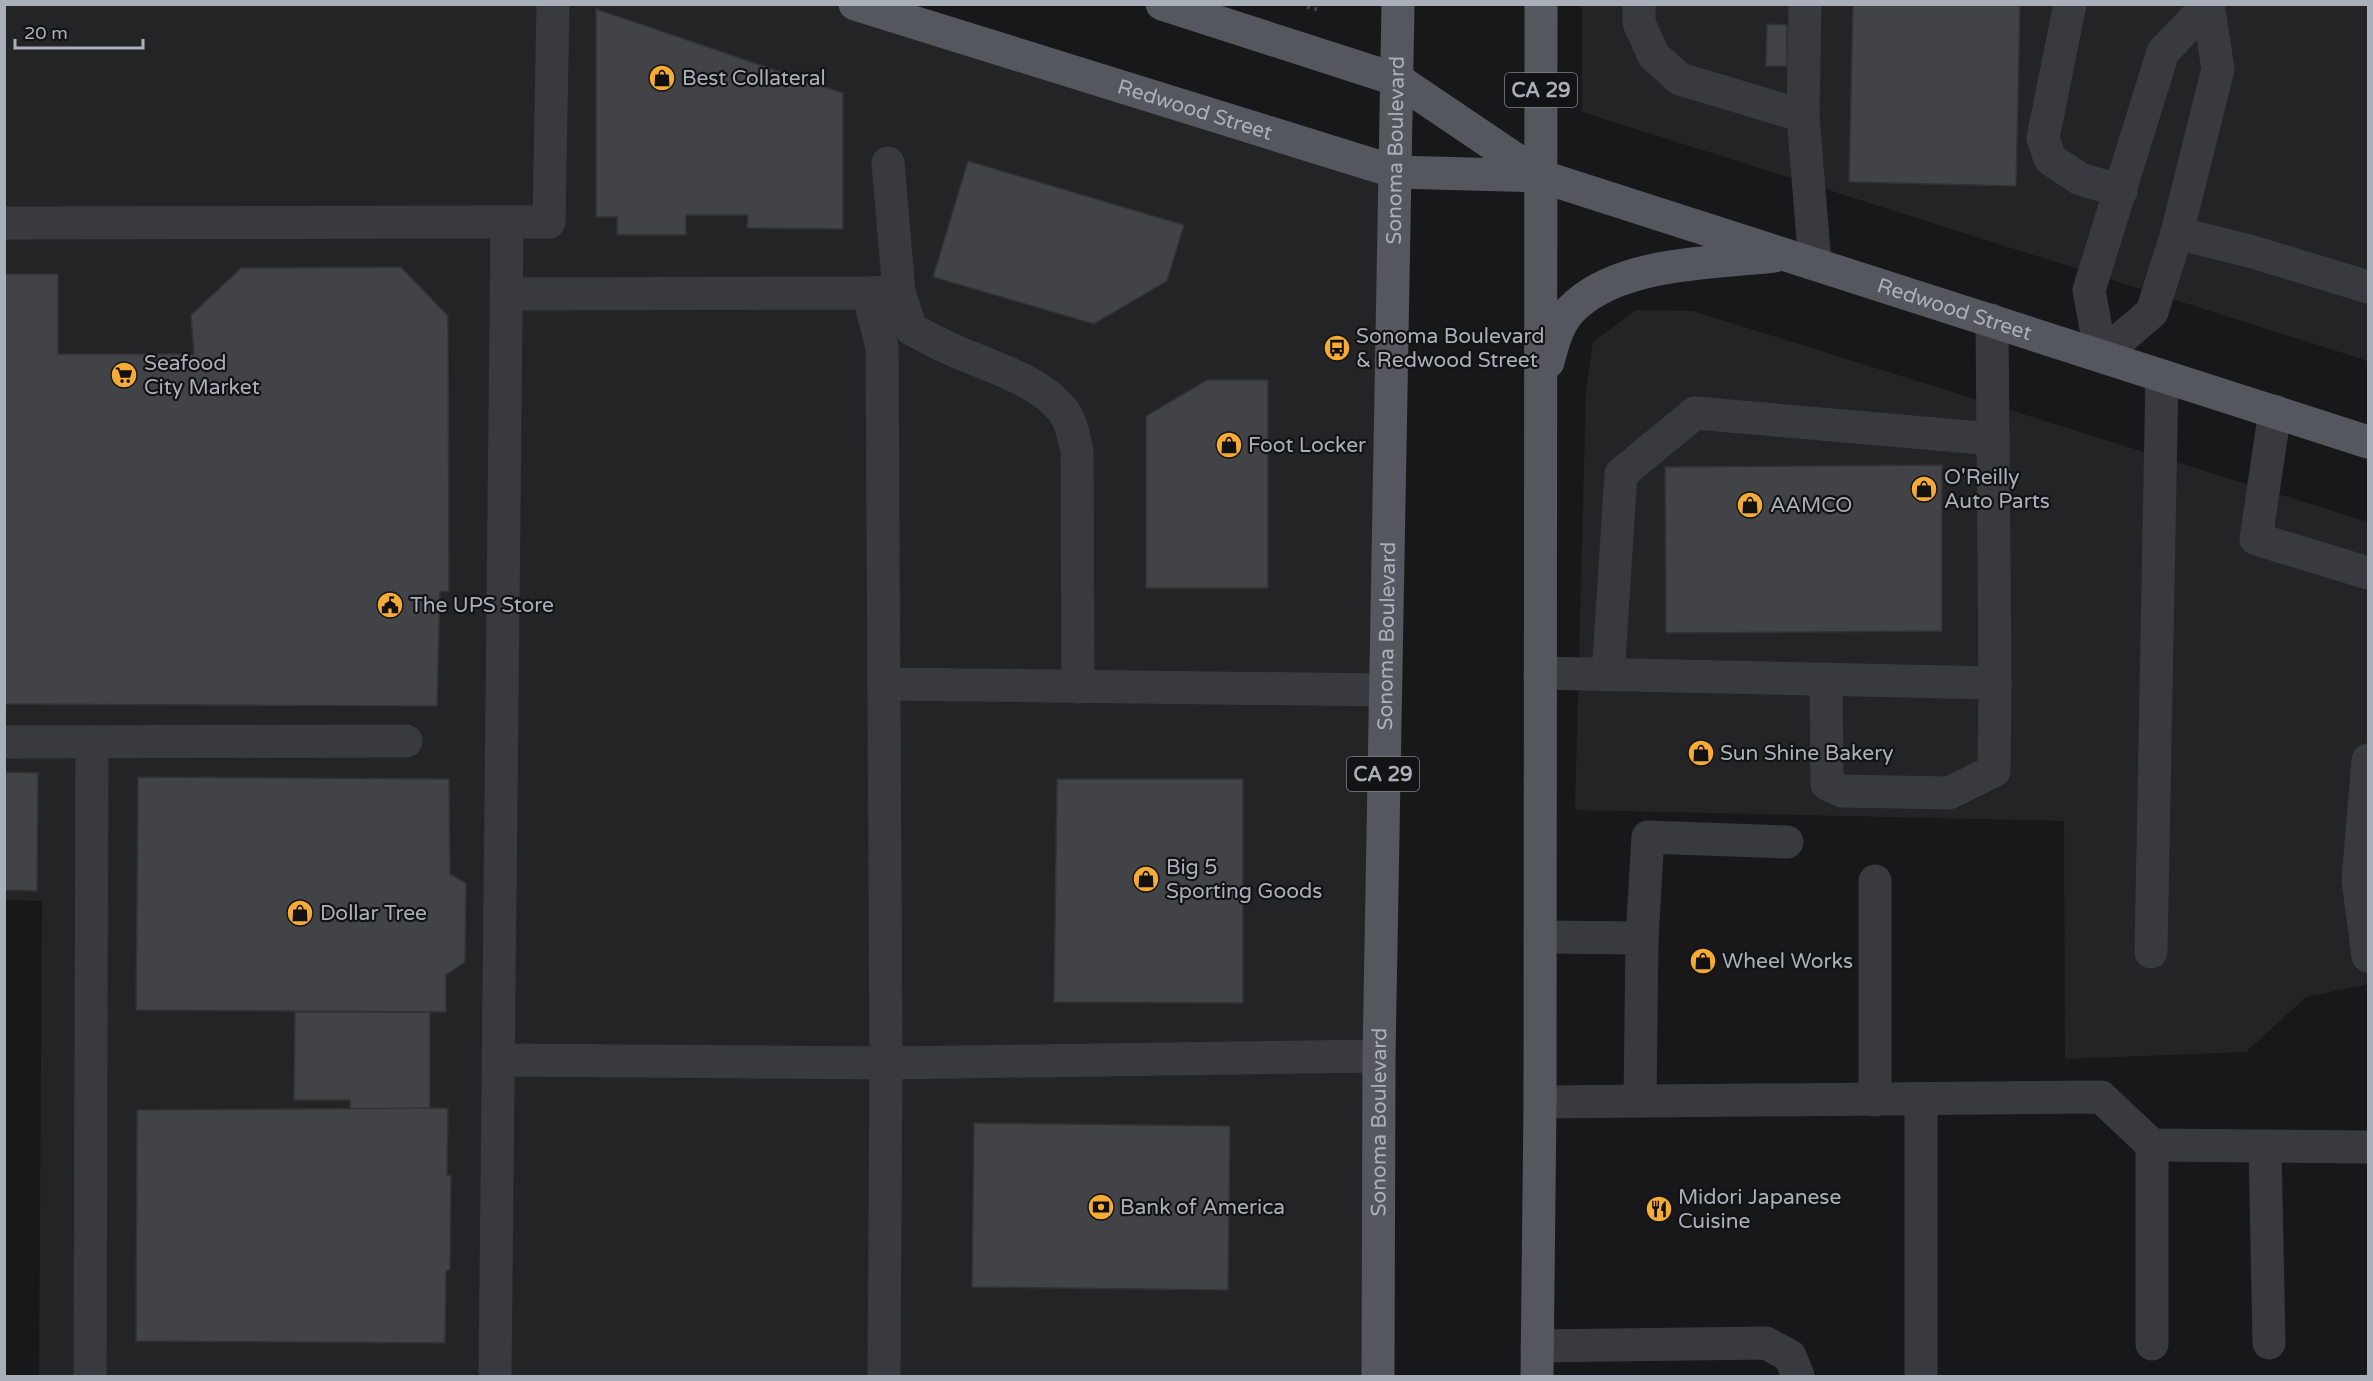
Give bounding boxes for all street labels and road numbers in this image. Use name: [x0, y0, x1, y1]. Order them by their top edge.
street label: Sonoma Boulevard: [1382, 56, 1410, 245]
road number: CA 29: [1505, 73, 1577, 107]
street label: Redwood Street: [1114, 74, 1275, 146]
street label: Redwood Street: [1874, 273, 2035, 346]
street label: Sonoma Boulevard: [1373, 542, 1401, 731]
road number: CA 29: [1347, 757, 1419, 791]
street label: Sonoma Boulevard: [1366, 1027, 1393, 1216]

